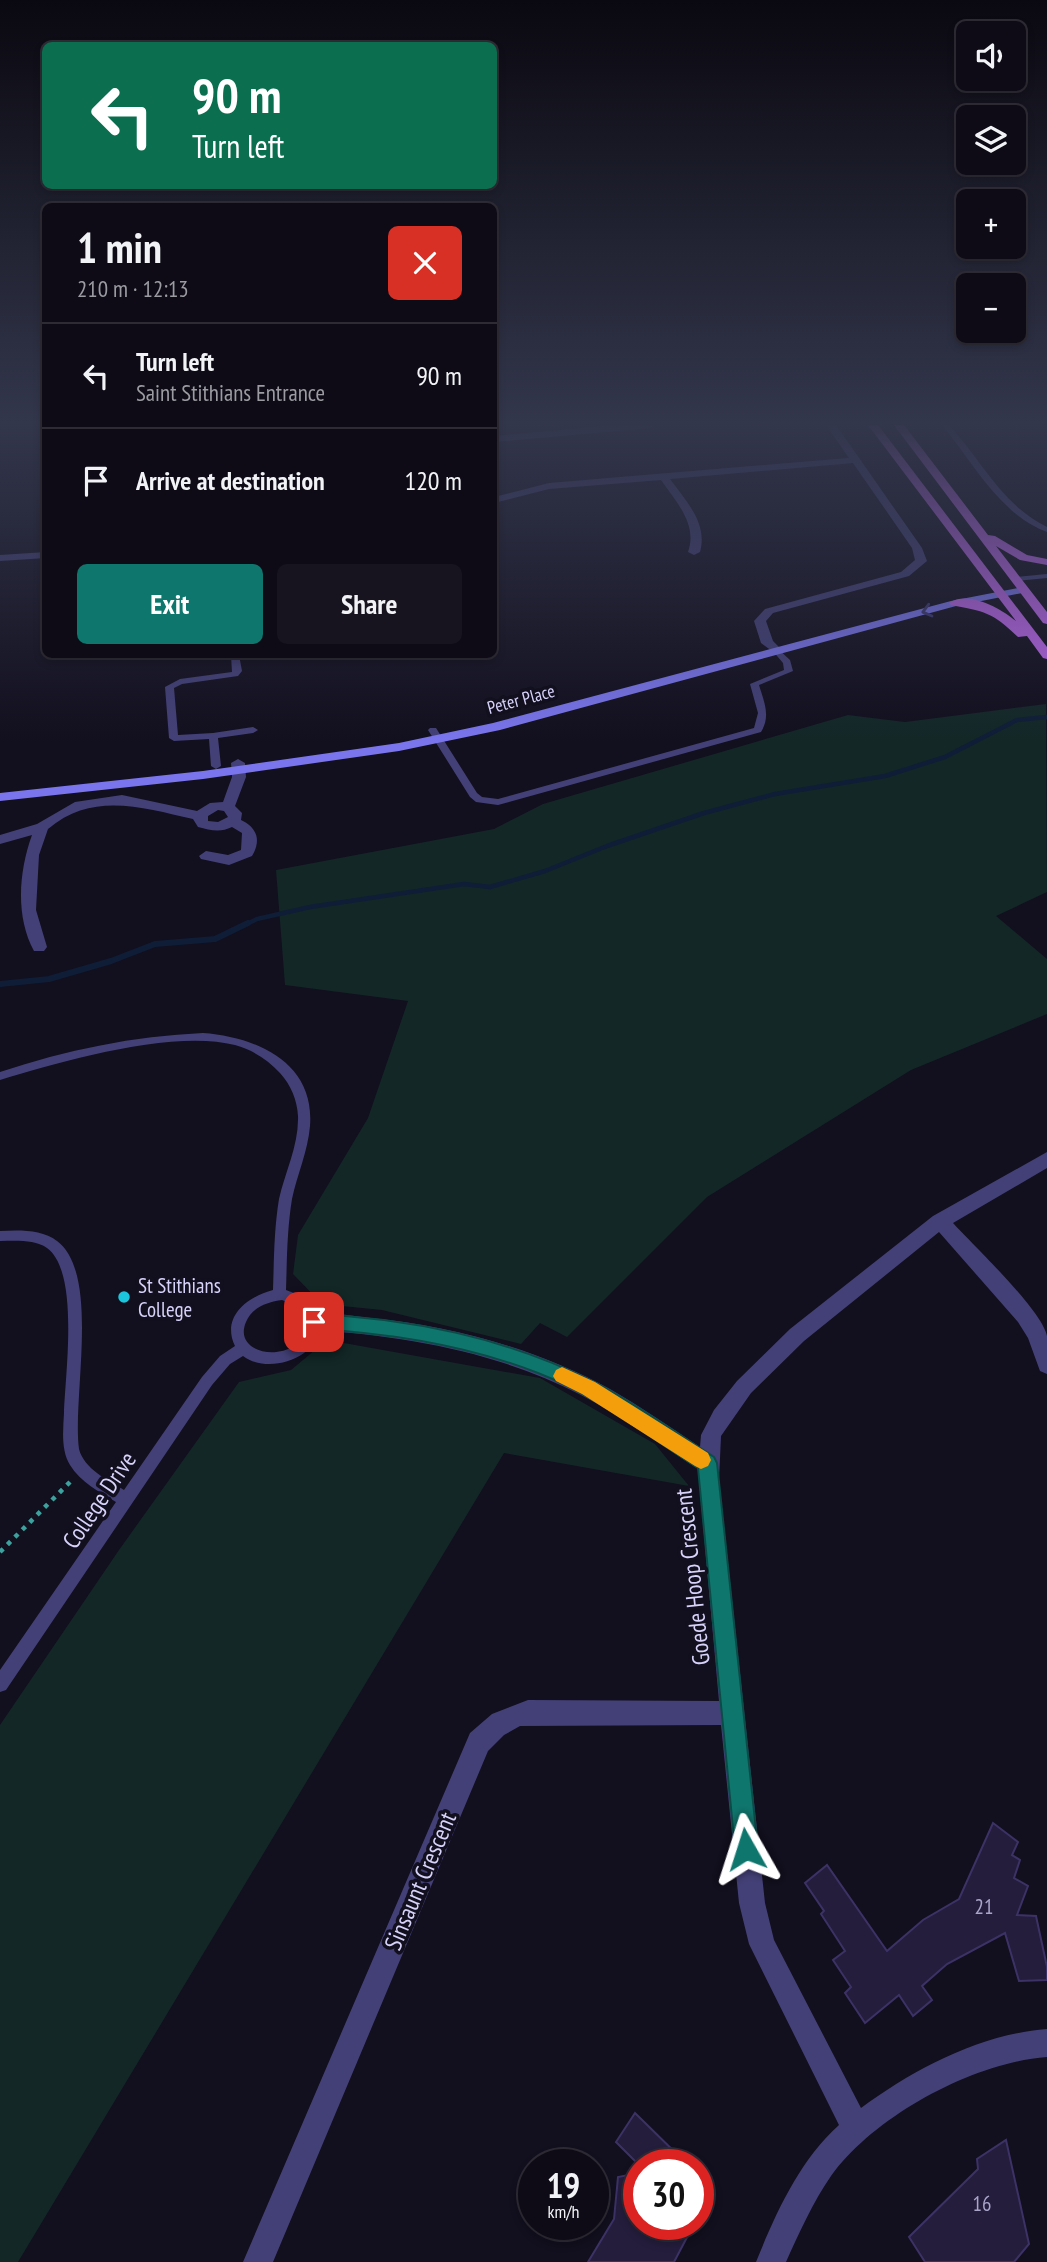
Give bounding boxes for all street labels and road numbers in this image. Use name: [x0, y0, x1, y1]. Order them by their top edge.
street label: Peter Place: [485, 679, 557, 719]
street label: College Drive: [55, 1445, 143, 1555]
street label: Goede Hoop Crescent: [667, 1487, 717, 1667]
street label: Sinsaunt Crescent: [377, 1807, 463, 1955]

